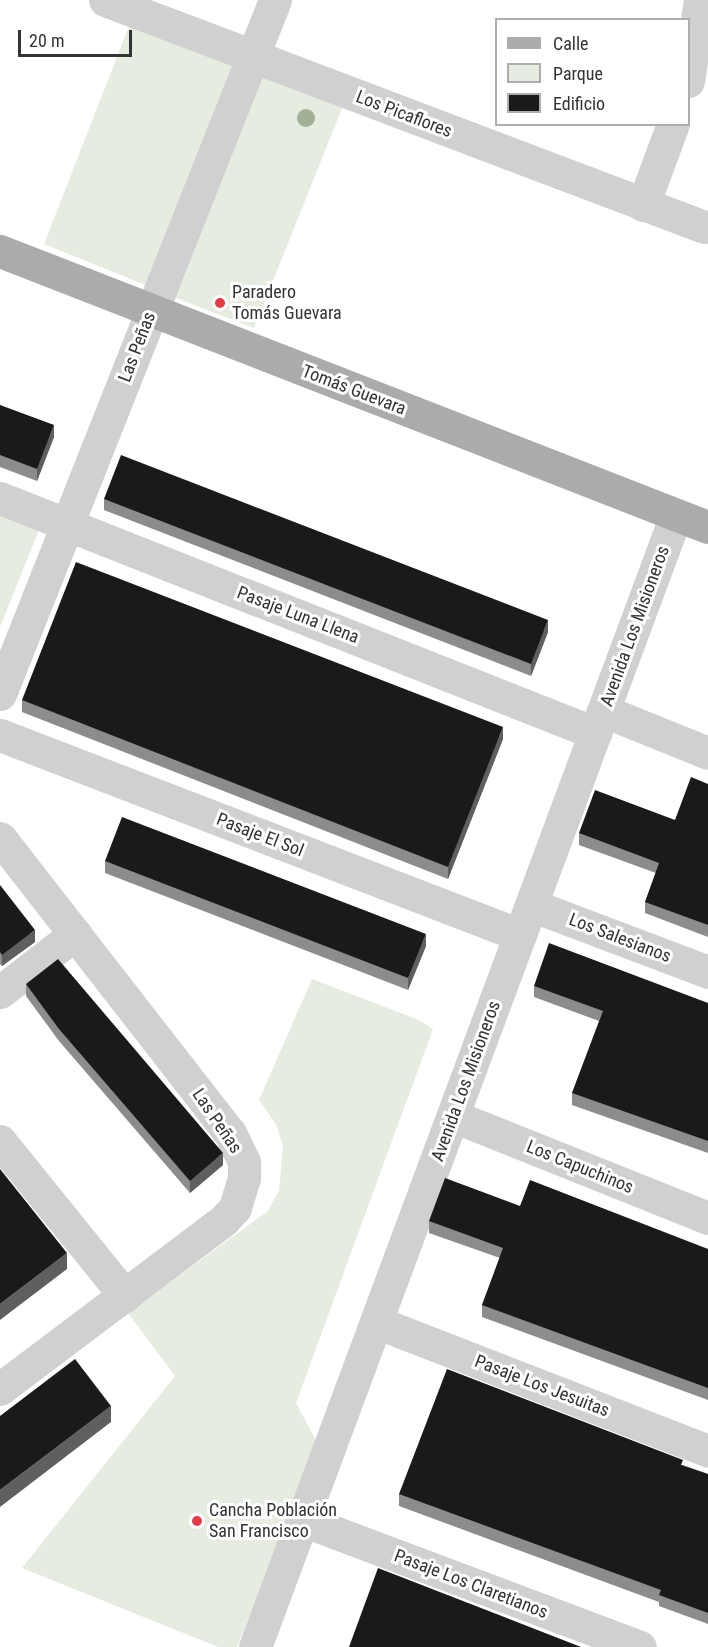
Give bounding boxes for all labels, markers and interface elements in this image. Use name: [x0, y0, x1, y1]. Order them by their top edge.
scale bar: [21, 18, 135, 56]
legend: [495, 18, 690, 126]
text: 20 m: [29, 30, 64, 51]
text: Calle: [553, 33, 589, 54]
text: Parque: [553, 63, 603, 84]
street label: Los Picaflores: [353, 86, 455, 142]
text: Edificio: [553, 93, 605, 114]
place label: Paradero Tomás Guevara: [232, 282, 342, 324]
marker: Paradero Tomás Guevara: [213, 296, 227, 310]
street label: Las Peñas: [114, 309, 160, 385]
street label: Tomás Guevara: [299, 360, 409, 420]
street label: Avenida Los Misioneros: [596, 543, 674, 709]
street label: Pasaje Luna Llena: [234, 582, 362, 648]
street label: Pasaje El Sol: [213, 808, 307, 862]
street label: Los Salesianos: [566, 909, 674, 967]
street label: Avenida Los Misioneros: [427, 998, 505, 1164]
street label: Las Peñas: [188, 1085, 246, 1157]
street label: Los Capuchinos: [523, 1136, 637, 1198]
street label: Pasaje Los Jesuitas: [472, 1350, 612, 1422]
place label: Cancha Población San Francisco: [209, 1500, 337, 1543]
marker: Cancha Población San Francisco: [190, 1514, 204, 1528]
street label: Pasaje Los Claretianos: [391, 1545, 551, 1623]

